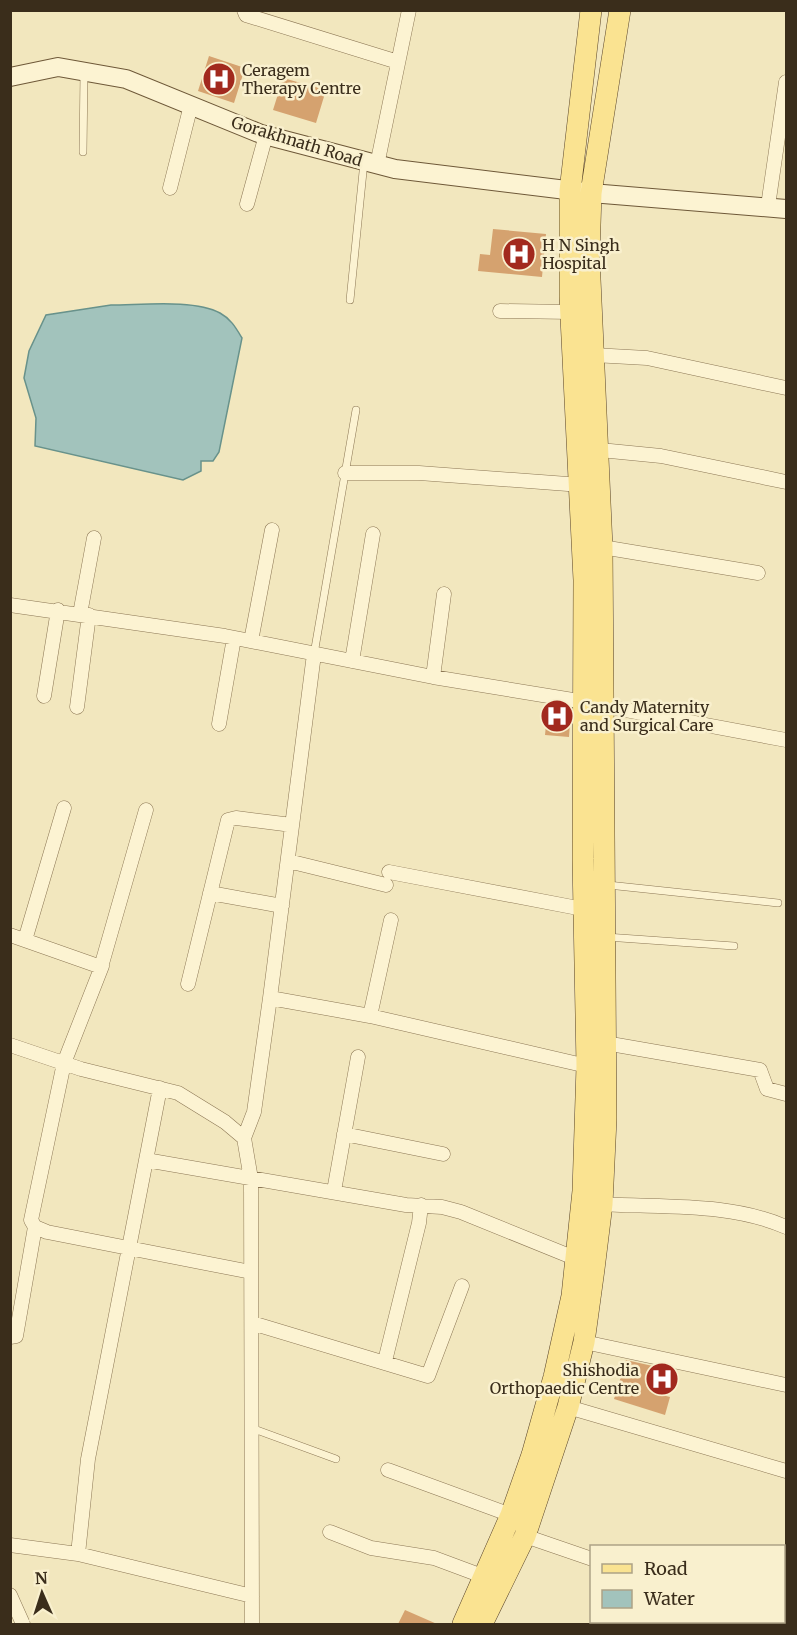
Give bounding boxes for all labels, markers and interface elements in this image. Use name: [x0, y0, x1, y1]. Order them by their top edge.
place label: Ceragem Therapy Centre: [242, 60, 361, 98]
hospital icon: Ceragem Therapy Centre: [201, 61, 237, 97]
street label: Gorakhnath Road: [229, 112, 365, 171]
place label: H N Singh Hospital: [542, 235, 620, 273]
hospital icon: H N Singh Hospital: [501, 236, 537, 272]
place label: Candy Maternity and Surgical Care: [580, 697, 713, 735]
hospital icon: Candy Maternity and Surgical Care: [539, 698, 575, 734]
place label: Shishodia Orthopaedic Centre: [490, 1360, 639, 1398]
hospital icon: Shishodia Orthopaedic Centre: [644, 1361, 680, 1397]
legend: [590, 1545, 785, 1623]
text: Road: [644, 1557, 688, 1580]
north arrow: [12, 1563, 72, 1623]
text: N: [34, 1568, 48, 1588]
text: Water: [643, 1587, 695, 1610]

